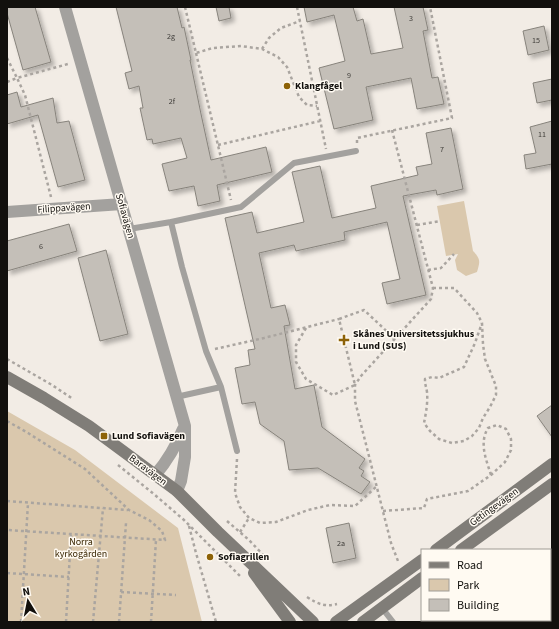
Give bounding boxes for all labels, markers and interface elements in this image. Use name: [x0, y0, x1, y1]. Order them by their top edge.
house number: 3: [409, 13, 413, 24]
house number: 2g: [167, 31, 175, 42]
house number: 15: [532, 35, 540, 46]
house number: 9: [347, 70, 351, 81]
place label: Klangfågel: [295, 79, 342, 93]
marker: Klangfågel: [282, 81, 292, 91]
house number: 2f: [169, 96, 176, 107]
house number: 11: [538, 129, 546, 140]
house number: 7: [440, 144, 444, 155]
street label: Sofiavägen: [112, 192, 138, 240]
street label: Filippavägen: [37, 199, 91, 217]
house number: 6: [39, 241, 43, 252]
place label: Skånes Universitetssjukhus i Lund (SUS): [353, 327, 475, 353]
marker: Skånes Universitetssjukhus i Lund (SUS): [338, 334, 350, 346]
place label: Lund Sofiavägen: [112, 429, 185, 443]
marker: Lund Sofiavägen: [99, 431, 109, 441]
street label: Baravägen: [126, 451, 170, 489]
street label: Getingevägen: [467, 485, 521, 529]
park label: Norra kyrkogården: [55, 535, 107, 561]
house number: 2a: [337, 538, 345, 549]
legend: [421, 549, 551, 621]
place label: Sofiagrillen: [218, 550, 269, 564]
marker: Sofiagrillen: [205, 552, 215, 562]
text: Road: [457, 557, 483, 574]
text: Park: [457, 577, 479, 594]
north arrow: [8, 581, 48, 621]
text: N: [21, 584, 31, 600]
text: Building: [457, 597, 499, 614]

